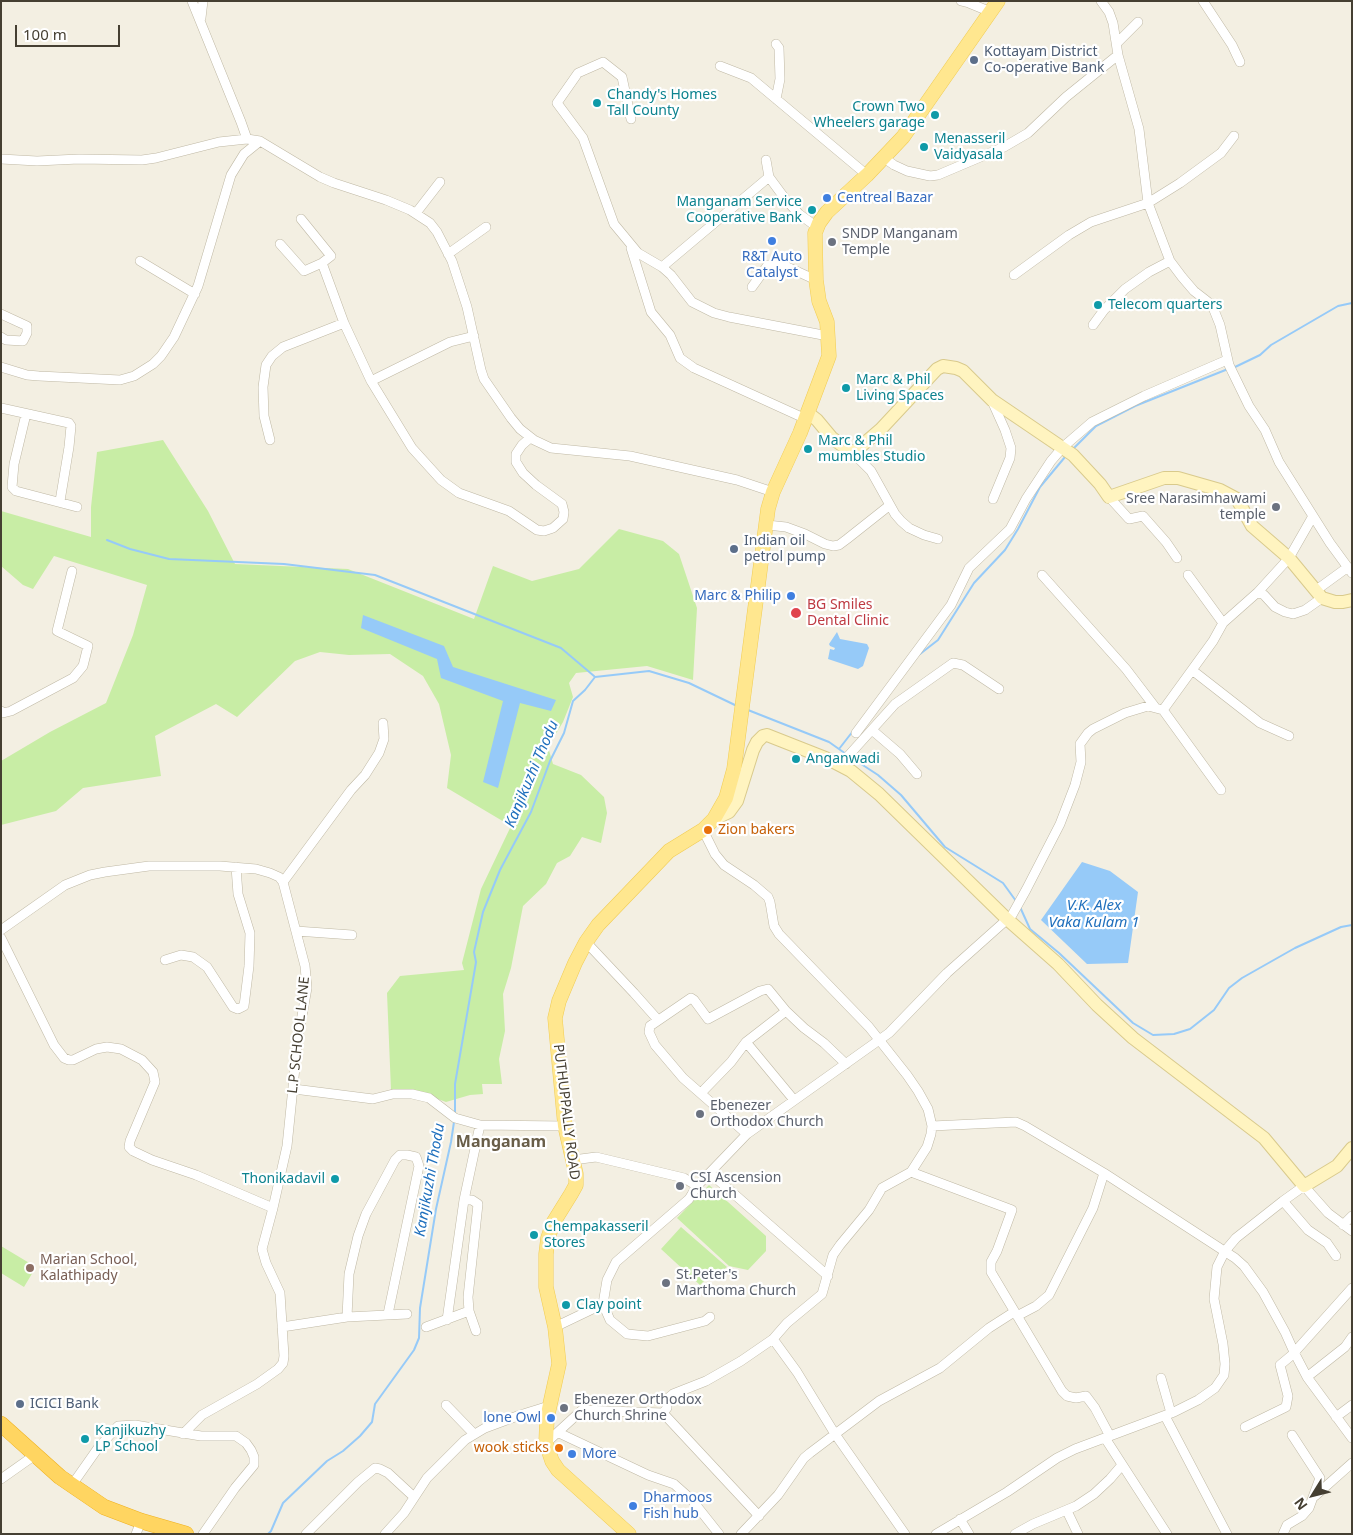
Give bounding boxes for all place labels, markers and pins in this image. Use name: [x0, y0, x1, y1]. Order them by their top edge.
place label: Kottayam District Co-operative Bank: [984, 44, 1105, 76]
marker: Kottayam District Co-operative Bank: [968, 54, 980, 66]
place label: Chandy's Homes Tall County: [607, 87, 717, 120]
marker: Chandy's Homes Tall County: [591, 97, 603, 109]
place label: Crown Two Wheelers garage: [814, 99, 925, 132]
marker: Crown Two Wheelers garage: [929, 109, 941, 121]
place label: Menasseril Vaidyasala: [934, 131, 1005, 164]
marker: Menasseril Vaidyasala: [918, 141, 930, 153]
place label: Centreal Bazar: [837, 190, 933, 206]
marker: Centreal Bazar: [821, 192, 833, 204]
place label: Manganam Service Cooperative Bank: [676, 194, 802, 226]
marker: Manganam Service Cooperative Bank: [806, 204, 818, 216]
place label: SNDP Manganam Temple: [842, 226, 958, 258]
marker: R&T Auto Catalyst: [766, 235, 778, 247]
marker: SNDP Manganam Temple: [826, 236, 838, 248]
place label: R&T Auto Catalyst: [742, 249, 802, 282]
place label: Telecom quarters: [1108, 297, 1222, 313]
marker: Telecom quarters: [1092, 299, 1104, 311]
place label: Marc & Phil Living Spaces: [856, 372, 944, 404]
marker: Marc & Phil Living Spaces: [840, 382, 852, 394]
place label: Marc & Phil mumbles Studio: [818, 433, 925, 466]
marker: Marc & Phil mumbles Studio: [802, 443, 814, 455]
place label: Sree Narasimhawami temple: [1126, 491, 1266, 524]
marker: Sree Narasimhawami temple: [1270, 501, 1282, 513]
place label: Indian oil petrol pump: [744, 533, 826, 566]
marker: Indian oil petrol pump: [728, 543, 740, 555]
place label: Marc & Philip: [694, 588, 781, 604]
marker: Marc & Philip: [785, 590, 797, 602]
place label: BG Smiles Dental Clinic: [807, 597, 889, 630]
marker: BG Smiles Dental Clinic: [789, 606, 803, 620]
place label: Anganwadi: [806, 751, 880, 767]
marker: Anganwadi: [790, 753, 802, 765]
place label: Zion bakers: [718, 822, 795, 838]
marker: Zion bakers: [702, 824, 714, 836]
place label: Ebenezer Orthodox Church: [710, 1098, 824, 1130]
marker: Ebenezer Orthodox Church: [694, 1108, 706, 1120]
place label: CSI Ascension Church: [690, 1170, 781, 1202]
place label: Thonikadavil: [242, 1171, 325, 1187]
marker: Thonikadavil: [329, 1173, 341, 1185]
marker: CSI Ascension Church: [674, 1180, 686, 1192]
place label: Chempakasseril Stores: [544, 1219, 649, 1252]
marker: Chempakasseril Stores: [528, 1229, 540, 1241]
place label: Marian School, Kalathipady: [40, 1252, 137, 1284]
marker: Marian School, Kalathipady: [24, 1262, 36, 1274]
place label: St.Peter's Marthoma Church: [676, 1267, 796, 1300]
marker: St.Peter's Marthoma Church: [660, 1277, 672, 1289]
place label: Clay point: [576, 1297, 641, 1313]
marker: Clay point: [560, 1299, 572, 1311]
place label: Ebenezer Orthodox Church Shrine: [574, 1392, 702, 1424]
place label: ICICI Bank: [30, 1396, 99, 1412]
marker: ICICI Bank: [14, 1398, 26, 1410]
marker: Ebenezer Orthodox Church Shrine: [558, 1402, 570, 1414]
place label: lone Owl: [483, 1410, 541, 1426]
marker: lone Owl: [545, 1412, 557, 1424]
place label: Kanjikuzhy LP School: [95, 1423, 166, 1455]
marker: Kanjikuzhy LP School: [79, 1433, 91, 1445]
place label: wook sticks: [474, 1440, 549, 1456]
marker: wook sticks: [553, 1442, 565, 1454]
place label: More: [582, 1446, 617, 1462]
marker: More: [566, 1448, 578, 1460]
place label: Dharmoos Fish hub: [643, 1490, 712, 1522]
marker: Dharmoos Fish hub: [627, 1500, 639, 1512]

